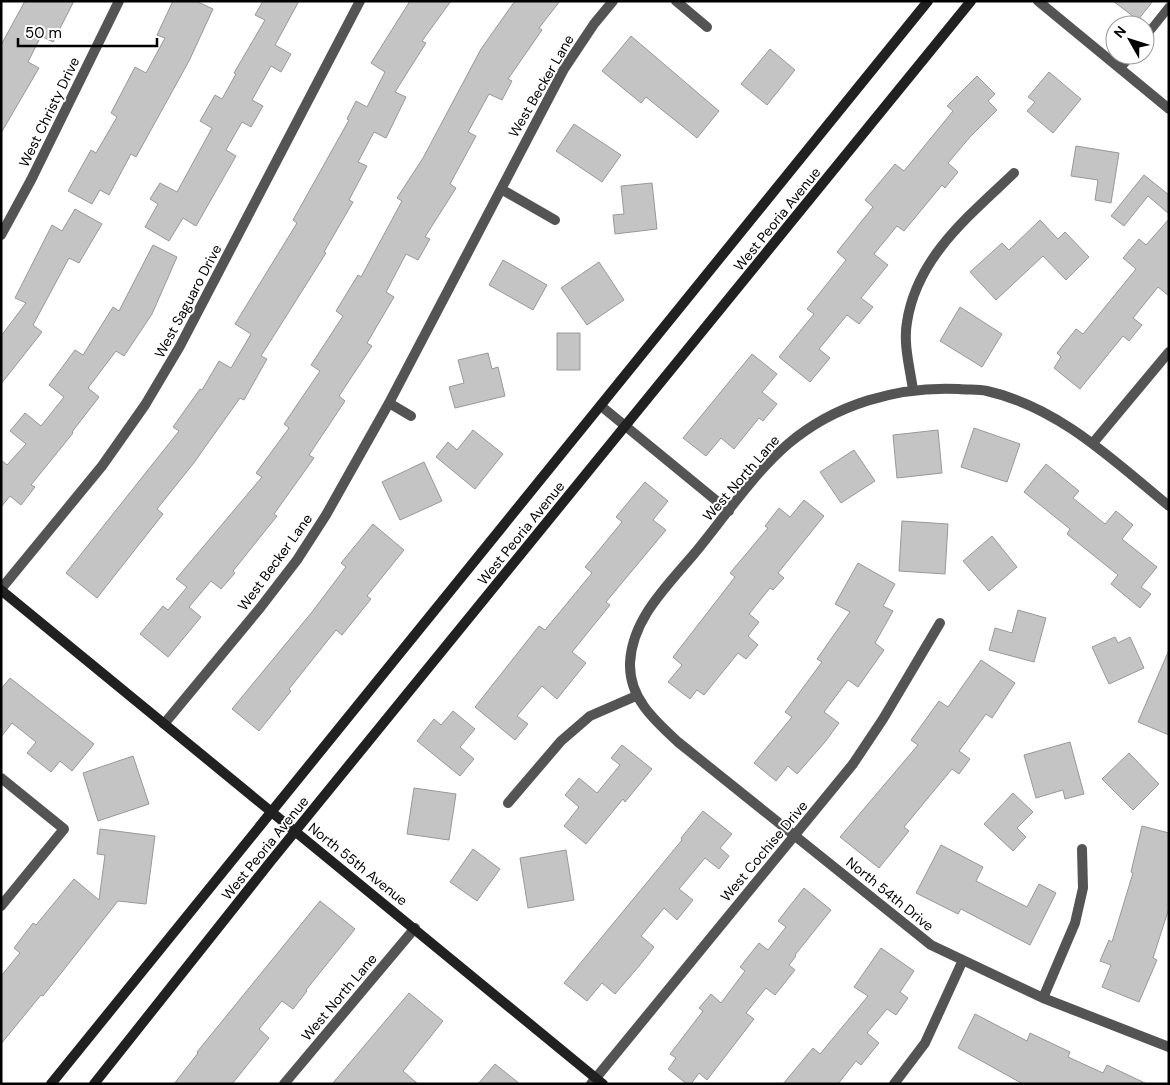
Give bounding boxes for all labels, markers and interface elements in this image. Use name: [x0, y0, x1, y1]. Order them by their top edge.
scale bar: [18, 15, 156, 47]
north arrow: [1105, 15, 1155, 65]
text: N: [1110, 22, 1130, 41]
text: 50 m: [25, 23, 62, 43]
street label: West Becker Lane: [504, 31, 578, 141]
street label: West Christy Drive: [15, 54, 83, 170]
street label: West Peoria Avenue: [730, 164, 824, 274]
street label: West Saguaro Drive: [150, 241, 226, 361]
street label: West North Lane: [699, 431, 783, 525]
street label: West Peoria Avenue: [474, 478, 568, 588]
street label: West Becker Lane: [234, 510, 316, 614]
street label: West Peoria Avenue: [218, 793, 312, 903]
street label: West Cochise Drive: [716, 797, 812, 905]
street label: North 55th Avenue: [305, 819, 411, 910]
street label: North 54th Drive: [842, 853, 938, 935]
street label: West North Lane: [297, 950, 381, 1044]

